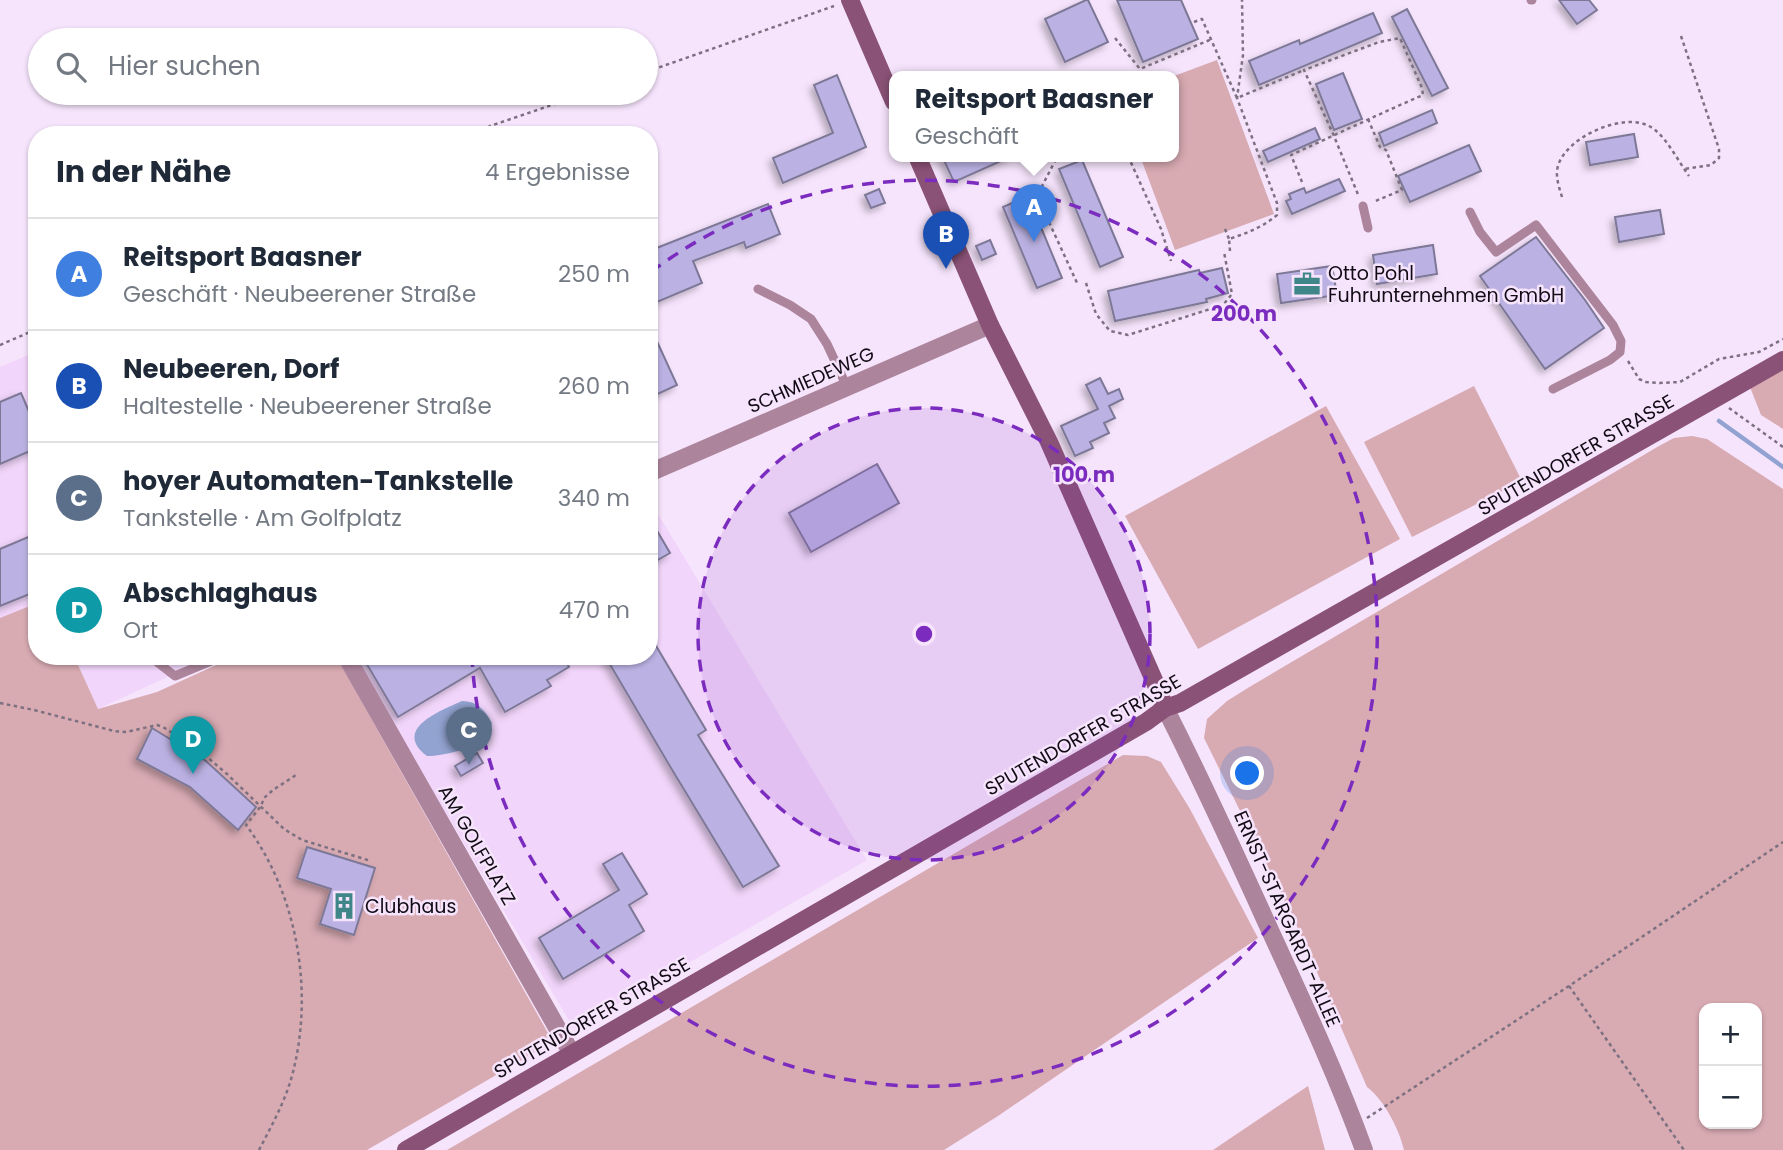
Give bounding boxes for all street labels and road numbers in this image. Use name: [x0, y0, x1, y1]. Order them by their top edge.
street label: SCHMIEDEWEG: [743, 340, 879, 420]
street label: SPUTENDORFER STRASSE: [1473, 388, 1679, 522]
street label: SPUTENDORFER STRASSE: [980, 668, 1186, 802]
street label: AM GOLFPLATZ: [432, 780, 522, 910]
street label: ERNST-STARGARDT-ALLEE: [1227, 806, 1347, 1032]
street label: SPUTENDORFER STRASSE: [489, 951, 695, 1085]

